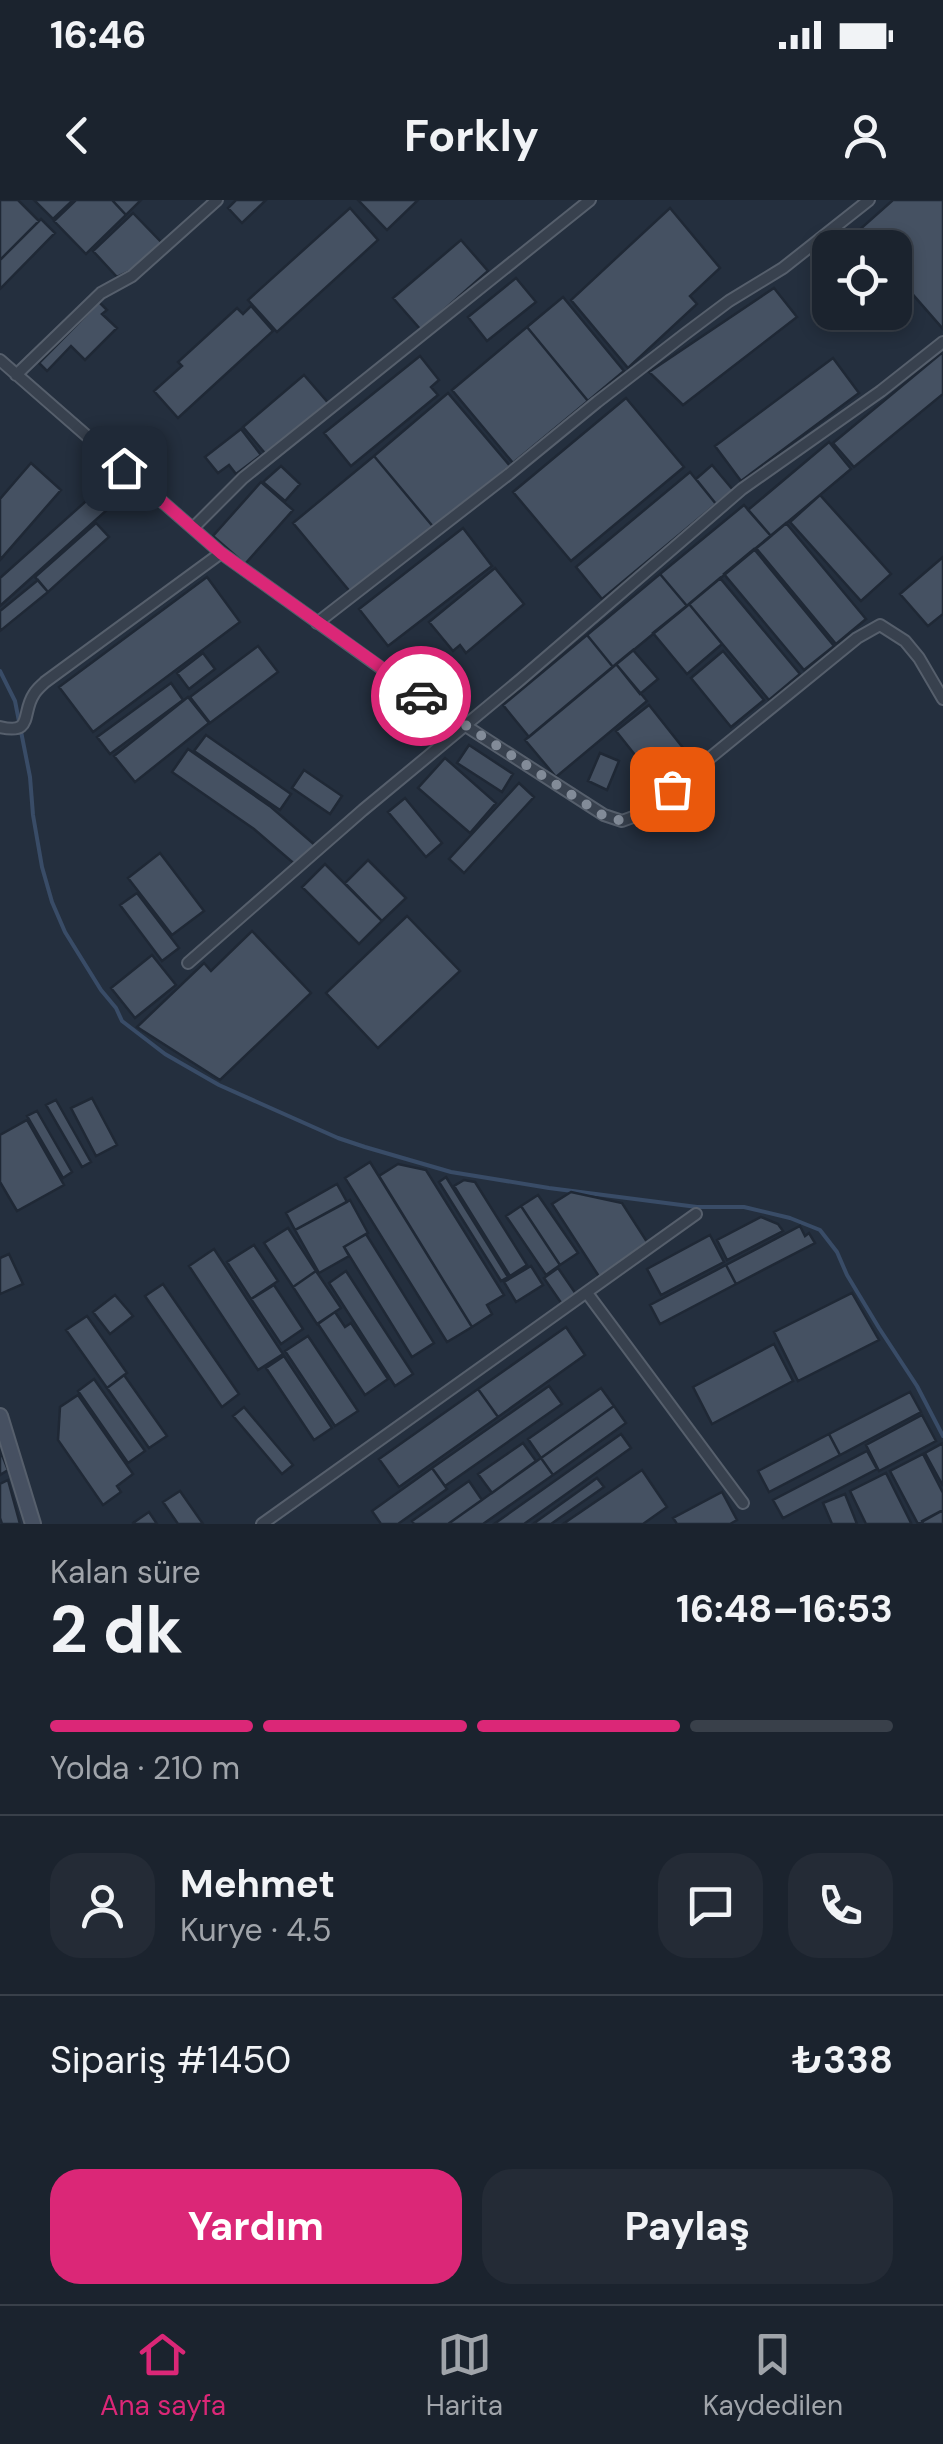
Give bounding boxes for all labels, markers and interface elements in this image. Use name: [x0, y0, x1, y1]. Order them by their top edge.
text: 16:46: [50, 10, 146, 60]
text: Forkly: [404, 106, 539, 165]
icon: back: [50, 108, 105, 163]
icon: person: [838, 108, 893, 163]
map controls: [812, 230, 912, 330]
button: locate: [812, 230, 912, 330]
pin: [82, 426, 167, 511]
icon: home: [97, 441, 152, 496]
courier: [371, 646, 471, 746]
icon: car: [394, 669, 449, 724]
pin: [630, 747, 715, 832]
icon: bag: [645, 762, 700, 817]
text: Kalan süre: [50, 1551, 201, 1593]
text: 16:48–16:53: [676, 1584, 893, 1634]
text: 2 dk: [50, 1588, 183, 1672]
text: Yolda · 210 m: [50, 1747, 240, 1789]
button: person: [50, 1853, 155, 1958]
button: chat: [658, 1853, 763, 1958]
button: phone: [788, 1853, 893, 1958]
text: Mehmet: [180, 1859, 335, 1909]
text: Kurye · 4.5: [180, 1909, 331, 1951]
text: Sipariş #1450: [50, 2035, 291, 2085]
text: ₺338: [792, 2035, 893, 2085]
button: Yardım: [50, 2169, 462, 2284]
button: Paylaş: [482, 2169, 893, 2284]
tab: Ana sayfa: [100, 2327, 226, 2424]
tab: Harita: [426, 2327, 503, 2424]
tab: Kaydedilen: [703, 2327, 843, 2424]

